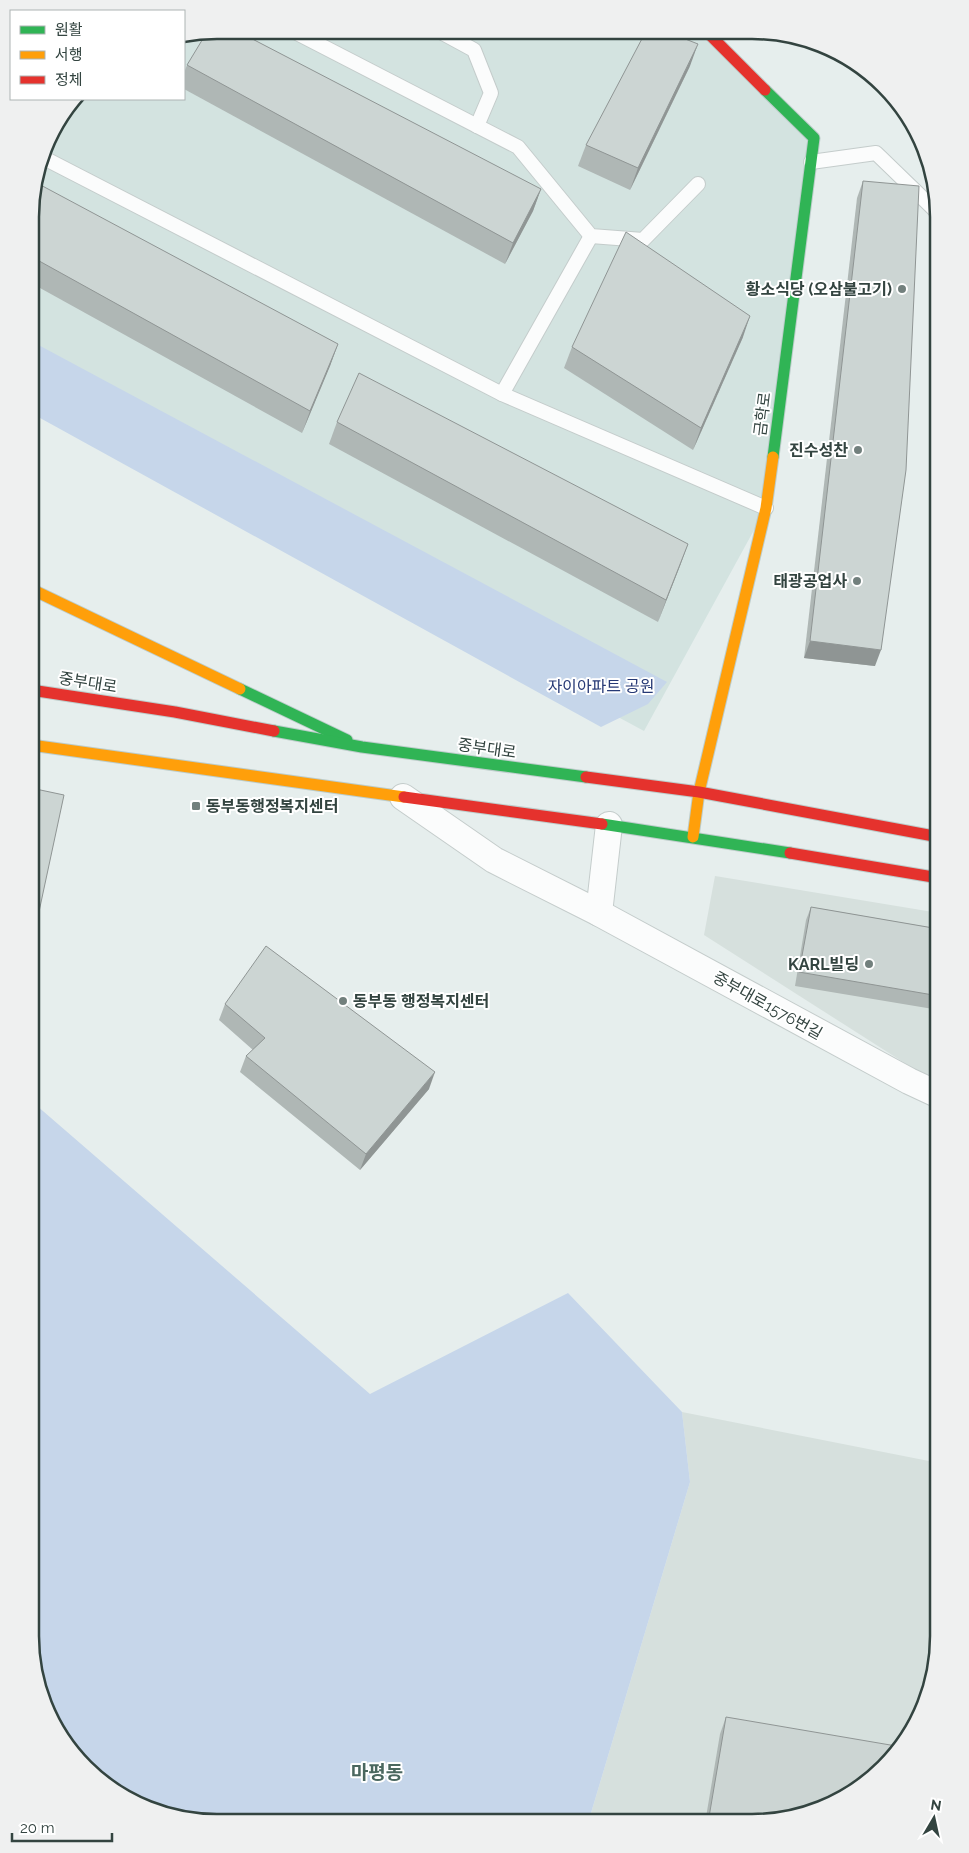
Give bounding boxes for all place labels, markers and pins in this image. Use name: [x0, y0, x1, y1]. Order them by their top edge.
place label: 황소식당 (오삼불고기): [746, 280, 892, 299]
marker: 황소식당 (오삼불고기): [896, 283, 908, 295]
place label: 진수성찬: [789, 441, 848, 460]
marker: 진수성찬: [852, 444, 864, 456]
place label: 태광공업사: [773, 572, 847, 591]
marker: 태광공업사: [851, 575, 863, 587]
place label: 동부동행정복지센터: [206, 797, 338, 816]
marker: 동부동행정복지센터: [190, 800, 202, 812]
place label: KARL빌딩: [788, 955, 859, 974]
marker: KARL빌딩: [863, 958, 875, 970]
place label: 동부동 행정복지센터: [353, 992, 489, 1011]
marker: 동부동 행정복지센터: [337, 995, 349, 1007]

